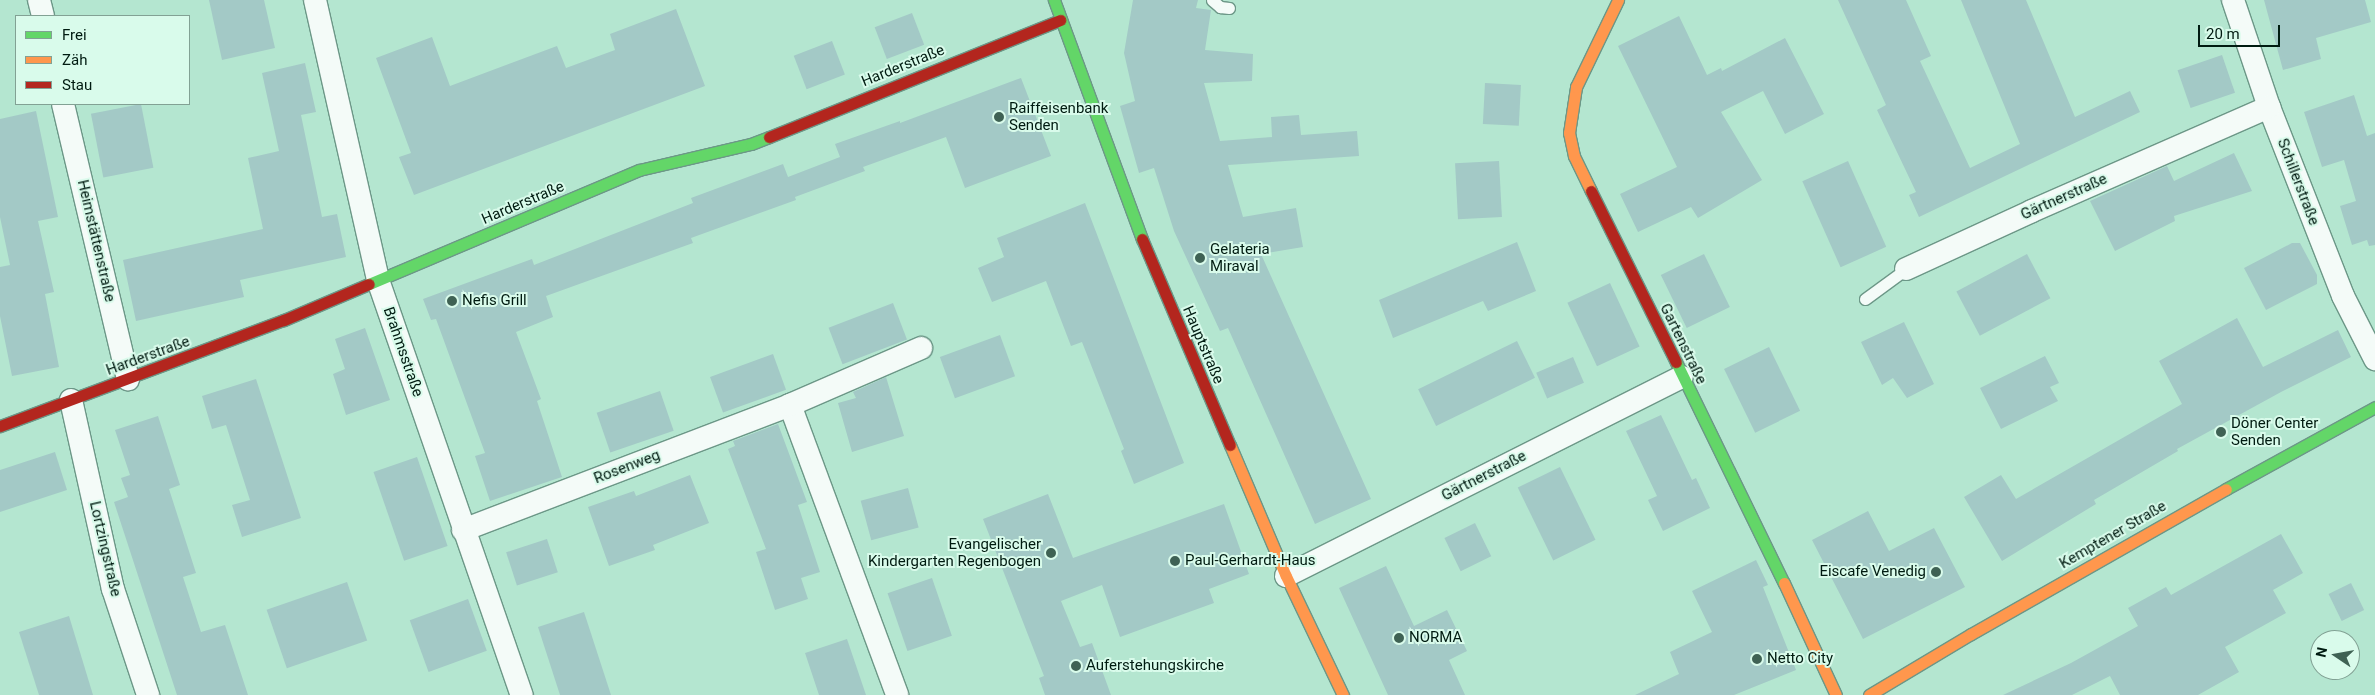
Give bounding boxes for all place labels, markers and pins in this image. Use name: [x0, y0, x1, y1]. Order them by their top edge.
place label: Raiffeisenbank Senden: [1009, 99, 1108, 134]
marker: Raiffeisenbank Senden: [993, 111, 1005, 123]
place label: Gelateria Miraval: [1210, 240, 1270, 275]
marker: Gelateria Miraval: [1194, 252, 1206, 264]
place label: Nefis Grill: [462, 292, 527, 310]
marker: Nefis Grill: [446, 295, 458, 307]
place label: Döner Center Senden: [2231, 414, 2318, 449]
marker: Döner Center Senden: [2215, 426, 2227, 438]
place label: Evangelischer Kindergarten Regenbogen: [868, 535, 1041, 570]
marker: Evangelischer Kindergarten Regenbogen: [1045, 547, 1057, 559]
place label: Paul-Gerhardt-Haus: [1185, 552, 1316, 570]
marker: Paul-Gerhardt-Haus: [1169, 555, 1181, 567]
place label: Eiscafe Venedig: [1819, 563, 1926, 581]
marker: Eiscafe Venedig: [1930, 566, 1942, 578]
place label: NORMA: [1409, 629, 1462, 647]
marker: NORMA: [1393, 632, 1405, 644]
place label: Netto City: [1767, 650, 1833, 668]
marker: Netto City: [1751, 653, 1763, 665]
place label: Auferstehungskirche: [1086, 657, 1224, 675]
marker: Auferstehungskirche: [1070, 660, 1082, 672]

